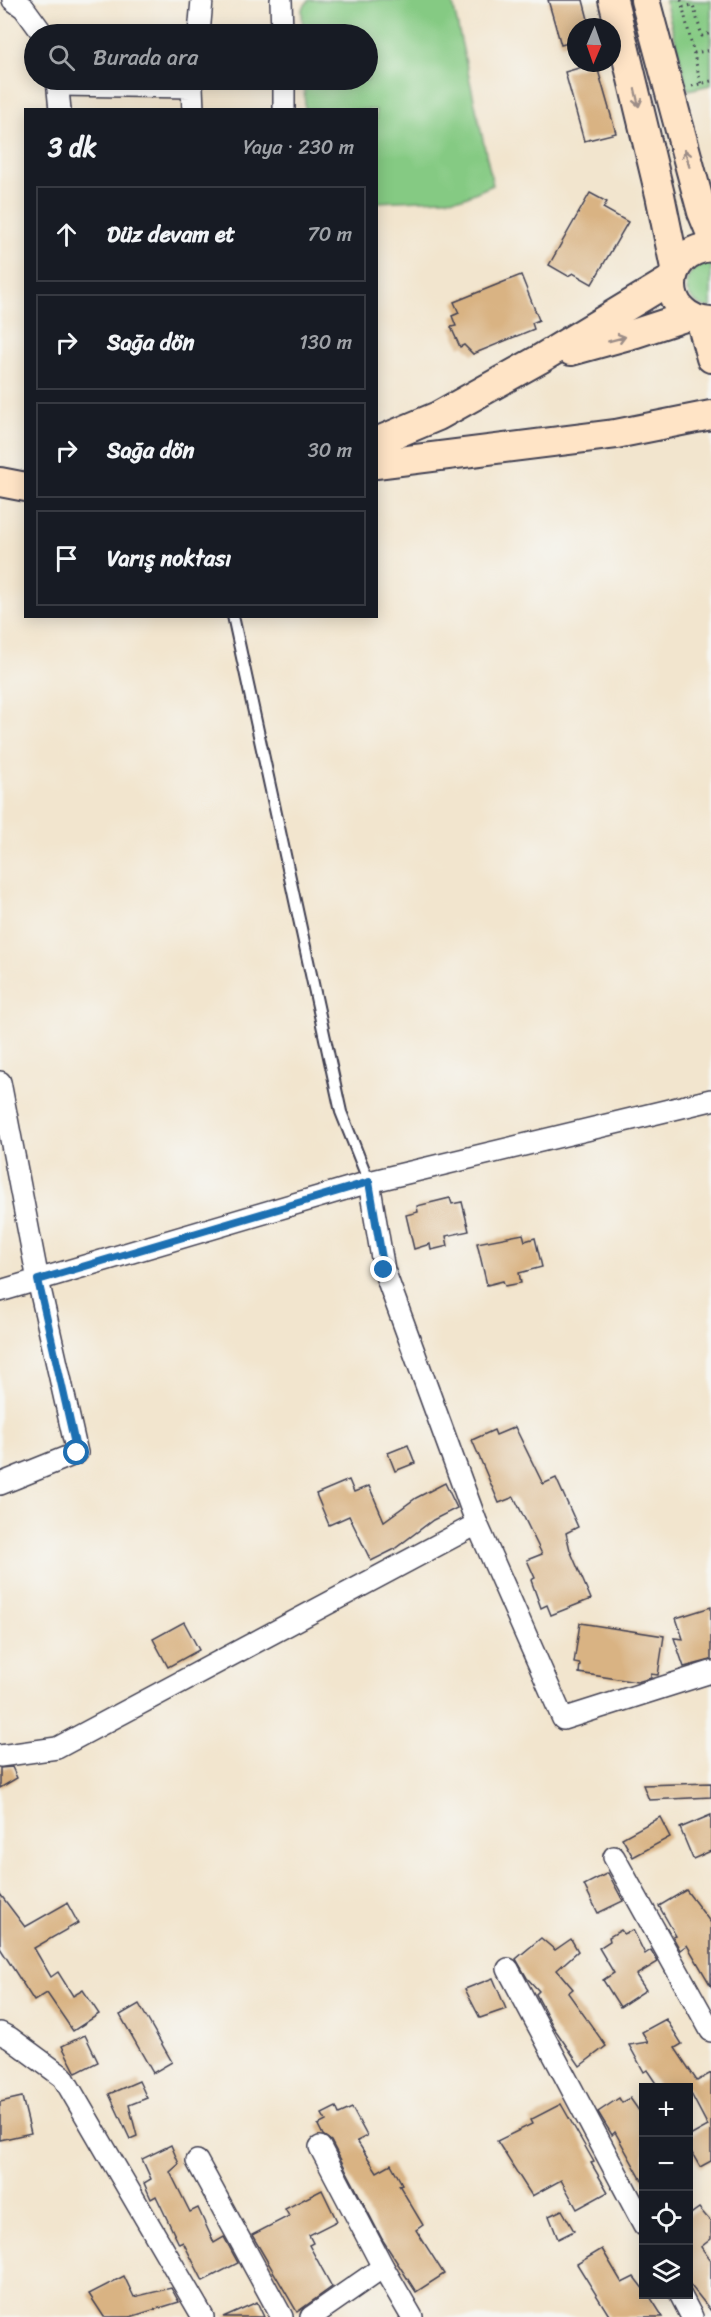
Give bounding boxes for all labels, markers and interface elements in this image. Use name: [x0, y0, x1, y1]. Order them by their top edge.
north arrow: [567, 18, 621, 72]
search box: [24, 24, 378, 90]
text: Burada ara: [93, 38, 198, 77]
icon: search: [45, 41, 78, 74]
one-way arrow: [631, 88, 643, 107]
text: 3 dk: [48, 124, 97, 170]
text: Yaya · 230 m: [243, 130, 354, 165]
one-way arrow: [681, 149, 692, 168]
text: Düz devam et: [107, 215, 235, 254]
text: 70 m: [307, 217, 352, 252]
icon: ahead: [50, 218, 83, 251]
text: Sağa dön: [107, 323, 194, 362]
text: 130 m: [299, 325, 352, 360]
icon: right: [50, 326, 83, 359]
one-way arrow: [607, 332, 626, 344]
text: Sağa dön: [107, 431, 194, 470]
text: 30 m: [308, 433, 352, 468]
icon: right: [50, 434, 83, 467]
text: Varış noktası: [107, 539, 231, 578]
icon: arrive: [50, 542, 83, 575]
route end: [370, 1256, 396, 1282]
route start: [63, 1439, 89, 1465]
map controls: [639, 2083, 693, 2299]
button: +: [639, 2083, 693, 2137]
button: −: [639, 2137, 693, 2191]
button: locate: [639, 2191, 693, 2245]
button: layers: [639, 2245, 693, 2299]

